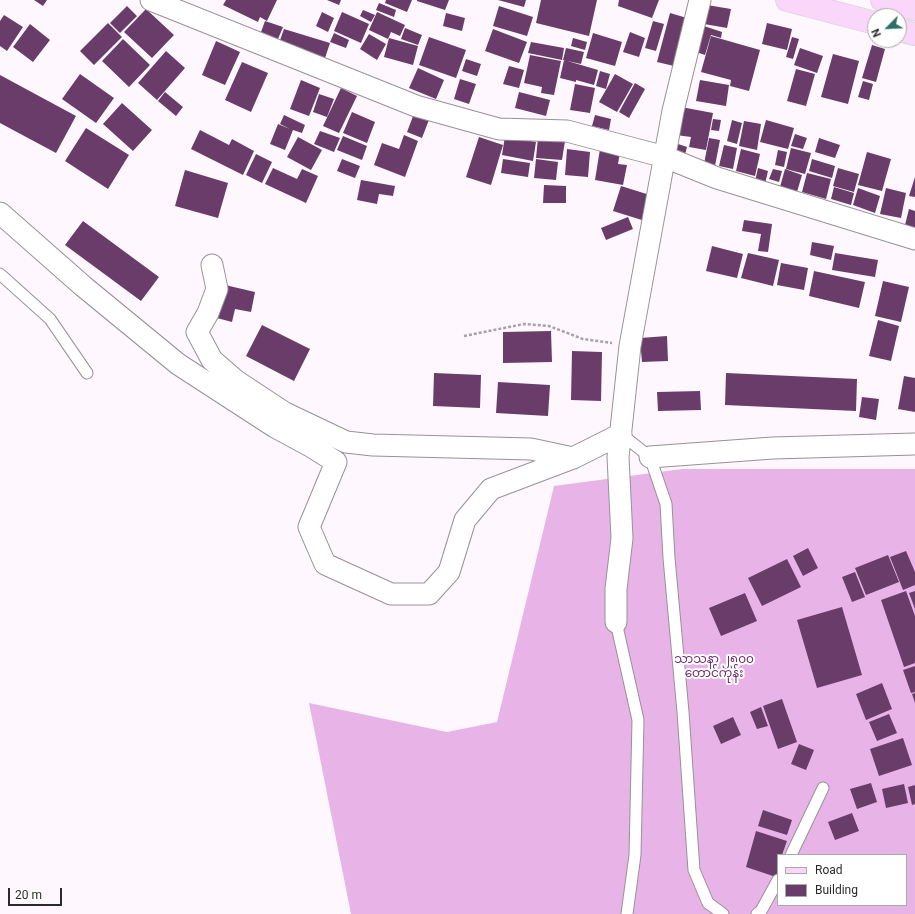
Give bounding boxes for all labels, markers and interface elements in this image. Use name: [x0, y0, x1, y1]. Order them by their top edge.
north arrow: [867, 8, 907, 48]
text: N: [869, 26, 884, 39]
park label: သာသနာ ၂၅၀၀ တောင်ကုန်း: [674, 653, 754, 681]
legend: [777, 854, 907, 906]
text: Road: [815, 863, 843, 877]
scale bar: [10, 880, 64, 906]
text: Building: [815, 883, 858, 897]
text: 20 m: [15, 888, 42, 902]

